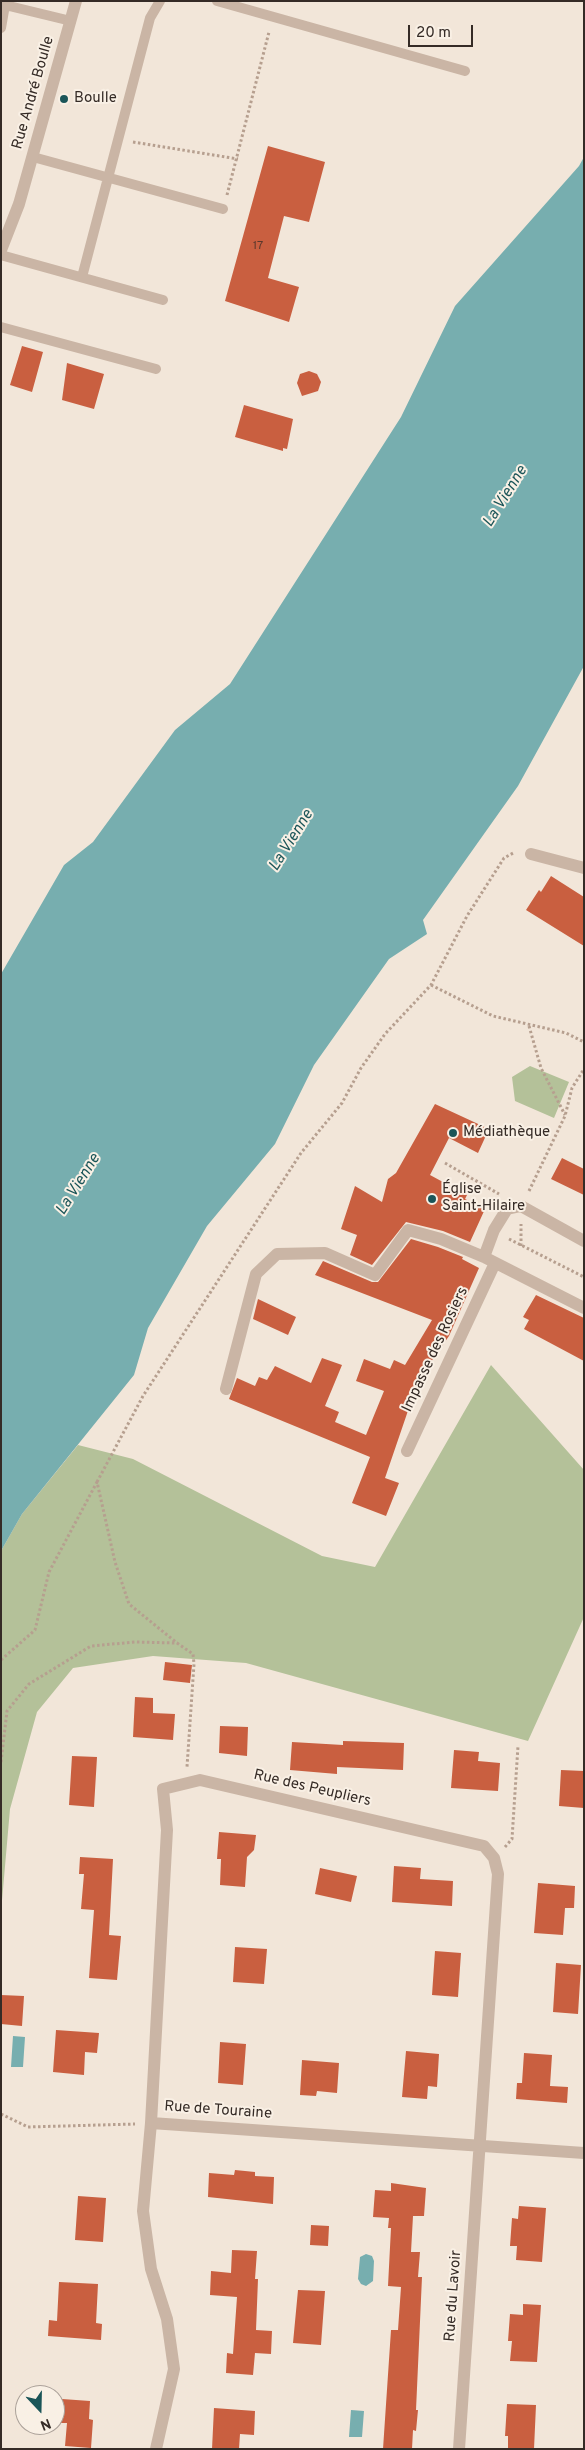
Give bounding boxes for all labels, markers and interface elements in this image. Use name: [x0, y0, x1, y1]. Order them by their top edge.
scale bar: [410, 15, 475, 47]
text: 20 m: [416, 24, 451, 43]
street label: Rue André Boulle: [9, 34, 59, 152]
place label: Boulle: [74, 90, 117, 108]
marker: Boulle: [58, 93, 70, 105]
house number: 17: [253, 240, 263, 254]
water label: La Vienne: [480, 463, 532, 531]
water label: La Vienne: [266, 807, 318, 875]
place label: Médiathèque: [463, 1124, 550, 1142]
marker: Médiathèque: [447, 1127, 459, 1139]
water label: La Vienne: [53, 1151, 105, 1219]
place label: Église Saint-Hilaire: [442, 1181, 525, 1216]
marker: Église Saint-Hilaire: [426, 1193, 438, 1205]
street label: Impasse des Rosiers: [399, 1285, 473, 1415]
street label: Rue des Peupliers: [252, 1767, 372, 1811]
street label: Rue de Touraine: [163, 2098, 273, 2124]
street label: Rue du Lavoir: [442, 2249, 466, 2343]
north arrow: [15, 2385, 65, 2435]
text: N: [37, 2414, 53, 2433]

